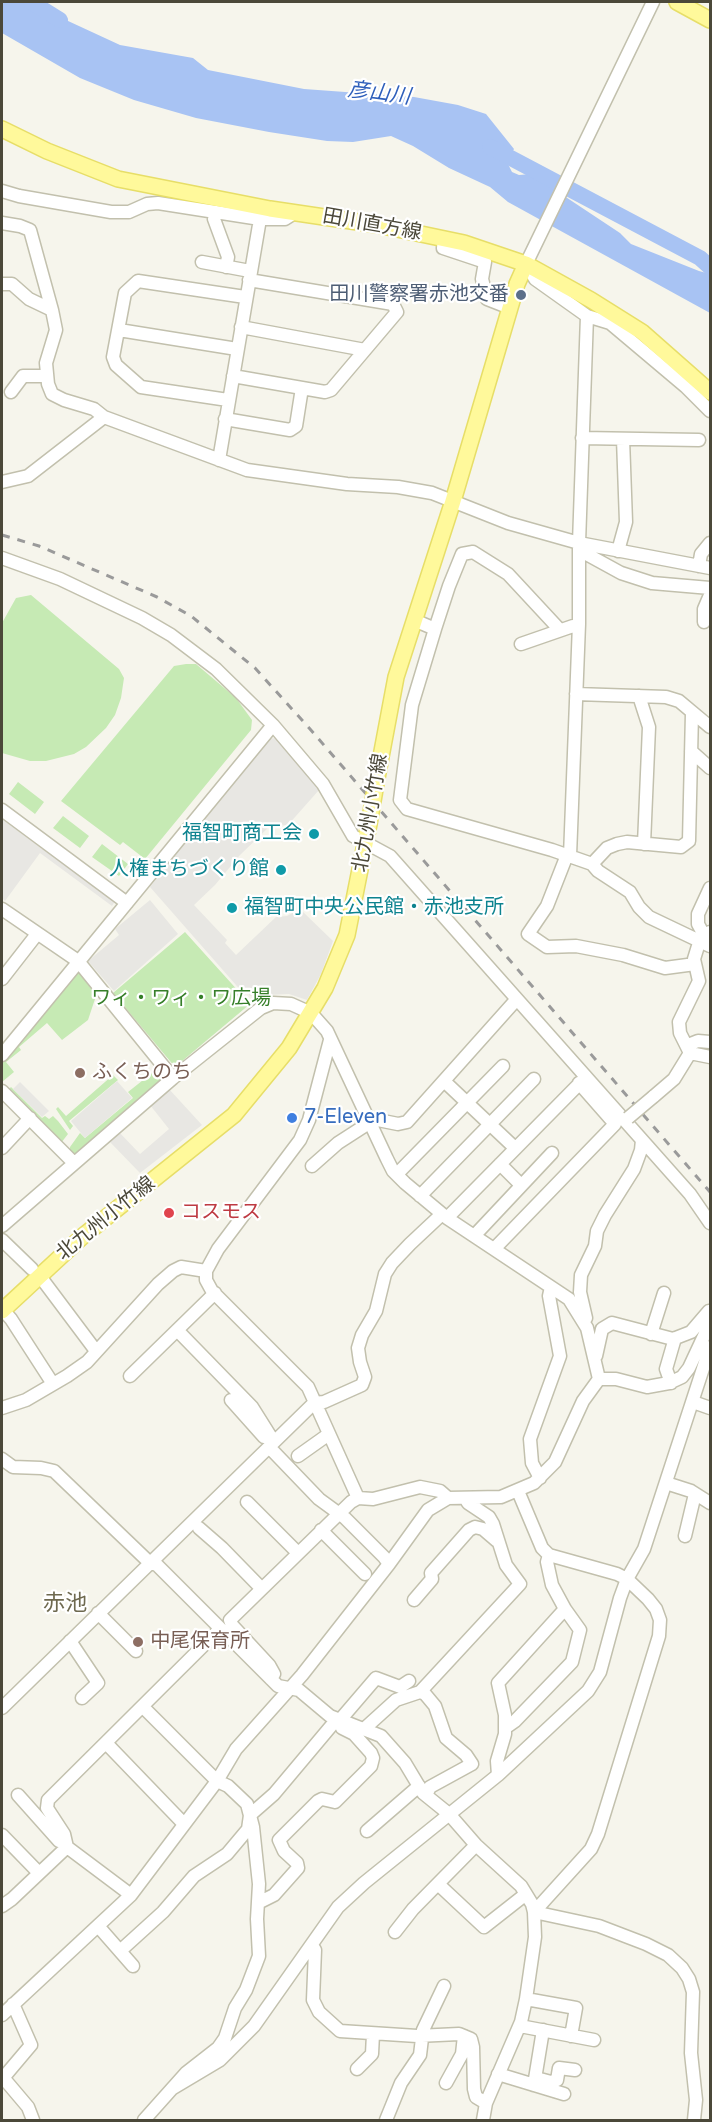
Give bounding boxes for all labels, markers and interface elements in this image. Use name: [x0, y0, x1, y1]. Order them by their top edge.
water label: 彦山川: [346, 78, 412, 110]
street label: 田川直方線: [321, 204, 423, 246]
place label: 田川警察署赤池交番: [329, 283, 509, 307]
marker: 田川警察署赤池交番: [514, 288, 528, 302]
street label: 北九州小竹線: [349, 752, 393, 874]
place label: 福智町商工会: [182, 822, 302, 846]
marker: 福智町商工会: [307, 827, 321, 841]
place label: 人権まちづくり館: [109, 858, 269, 882]
marker: 人権まちづくり館: [274, 863, 288, 877]
place label: 福智町中央公民館・赤池支所: [244, 896, 504, 920]
marker: 福智町中央公民館・赤池支所: [225, 901, 239, 915]
park label: ワィ・ワィ・ワ広場: [91, 987, 271, 1011]
place label: ふくちのち: [92, 1061, 192, 1085]
marker: ふくちのち: [73, 1066, 87, 1080]
place label: 7-Eleven: [304, 1106, 387, 1130]
marker: 7-Eleven: [285, 1111, 299, 1125]
street label: 北九州小竹線: [52, 1172, 160, 1266]
place label: コスモス: [181, 1201, 261, 1225]
marker: コスモス: [162, 1206, 176, 1220]
district label: 赤池: [43, 1591, 87, 1617]
place label: 中尾保育所: [150, 1630, 250, 1654]
marker: 中尾保育所: [131, 1635, 145, 1649]

